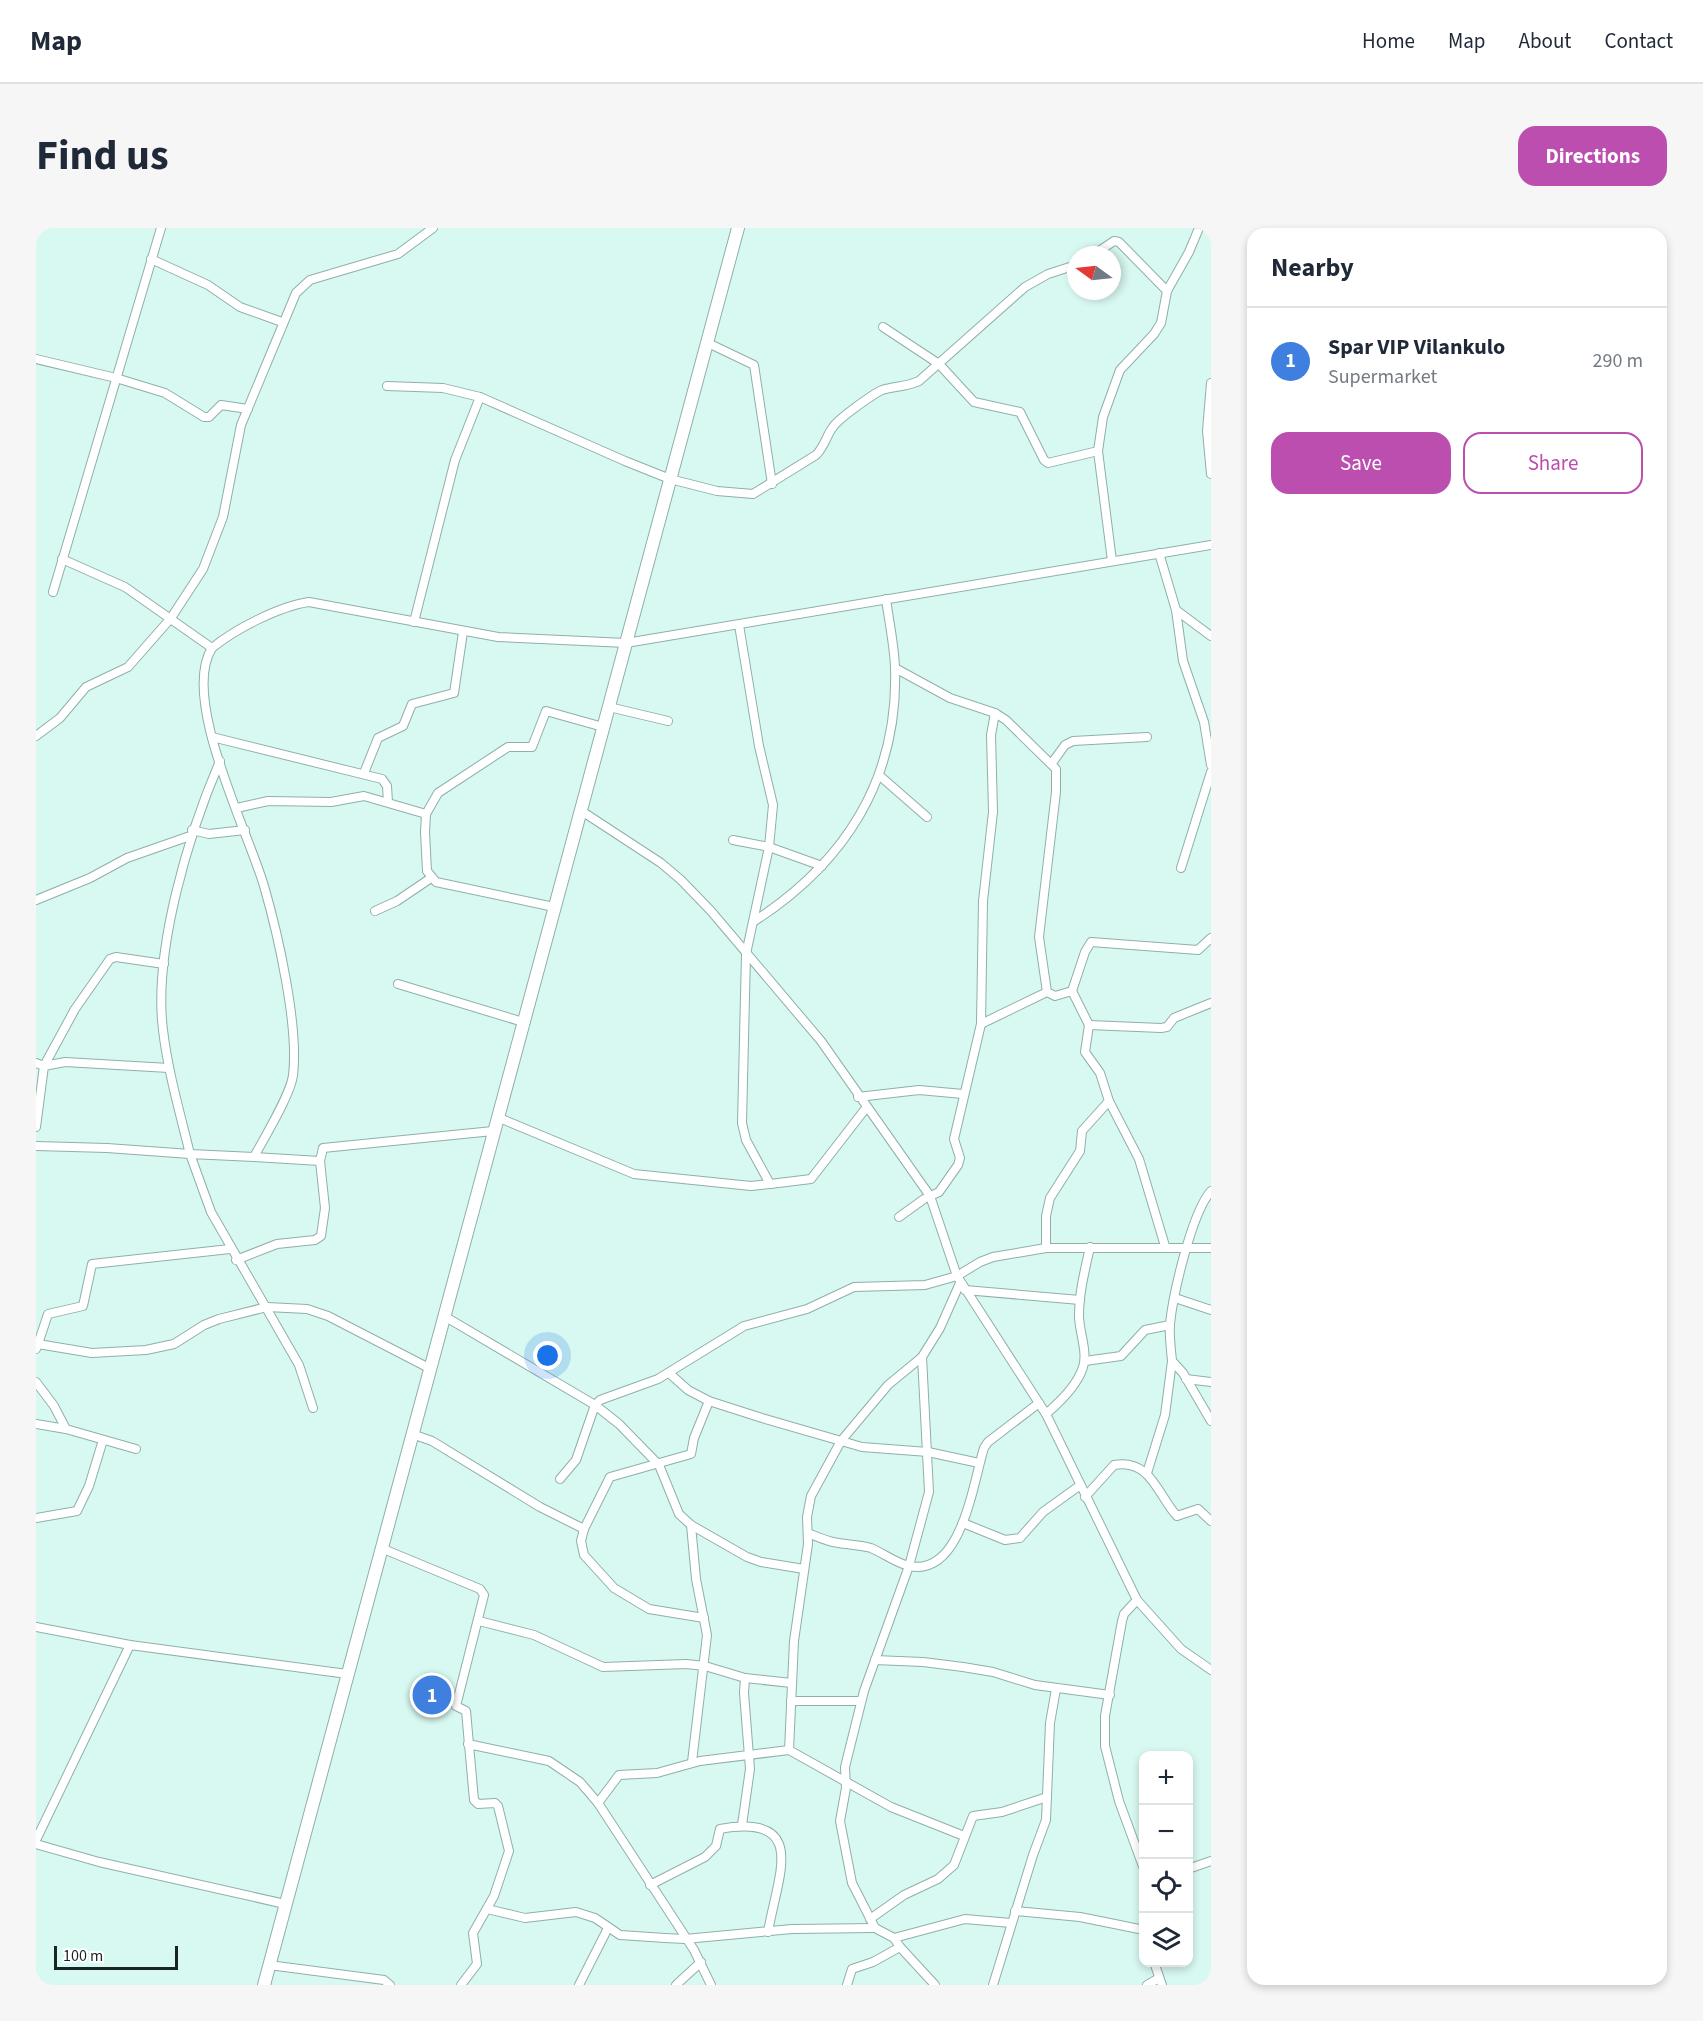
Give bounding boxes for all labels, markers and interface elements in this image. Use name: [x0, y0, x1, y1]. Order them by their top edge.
text: Map: [30, 21, 82, 61]
text: Home: [1362, 26, 1415, 56]
text: Map: [1448, 26, 1486, 56]
text: About: [1519, 26, 1571, 56]
text: Contact: [1604, 26, 1673, 56]
text: Find us: [36, 126, 169, 186]
button: Directions: [1518, 126, 1667, 186]
north arrow: [1067, 246, 1121, 300]
text: Nearby: [1271, 249, 1354, 286]
text: Spar VIP Vilankulo: [1328, 331, 1505, 363]
text: 1: [1285, 347, 1296, 375]
text: 290 m: [1593, 347, 1643, 375]
text: Supermarket: [1328, 363, 1437, 391]
button: Save: [1271, 432, 1451, 494]
button: Share: [1463, 432, 1643, 494]
your location: [533, 1341, 562, 1370]
pin: 1: [412, 1672, 452, 1718]
map controls: [1139, 1751, 1193, 1967]
button: +: [1139, 1751, 1193, 1805]
button: −: [1139, 1805, 1193, 1859]
button: locate: [1139, 1859, 1193, 1913]
button: layers: [1139, 1913, 1193, 1967]
scale bar: [54, 1943, 178, 1970]
text: 100 m: [63, 1945, 103, 1967]

